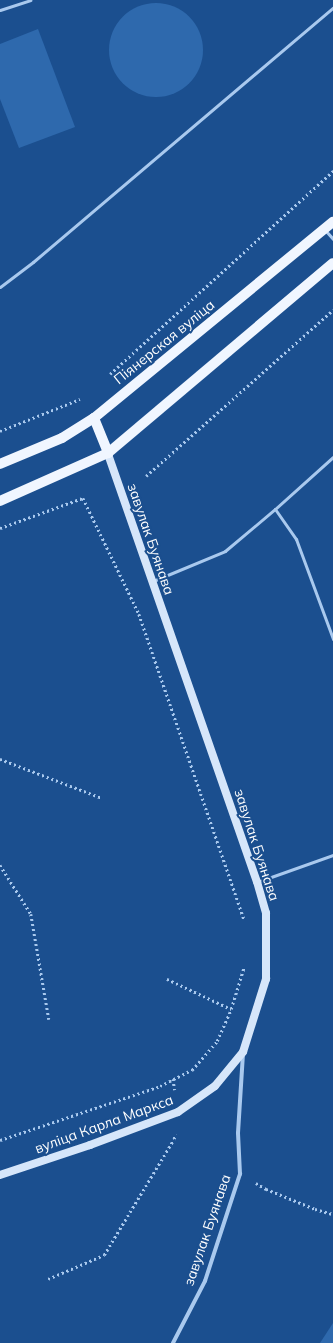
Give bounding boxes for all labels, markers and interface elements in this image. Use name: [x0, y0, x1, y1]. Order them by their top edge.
street label: Піянерская вуліца: [110, 296, 218, 388]
street label: завулак Буянава: [124, 481, 178, 597]
street label: завулак Буянава: [231, 787, 283, 903]
street label: вуліца Карла Маркса: [32, 1091, 176, 1157]
street label: завулак Буянава: [180, 1172, 234, 1288]

